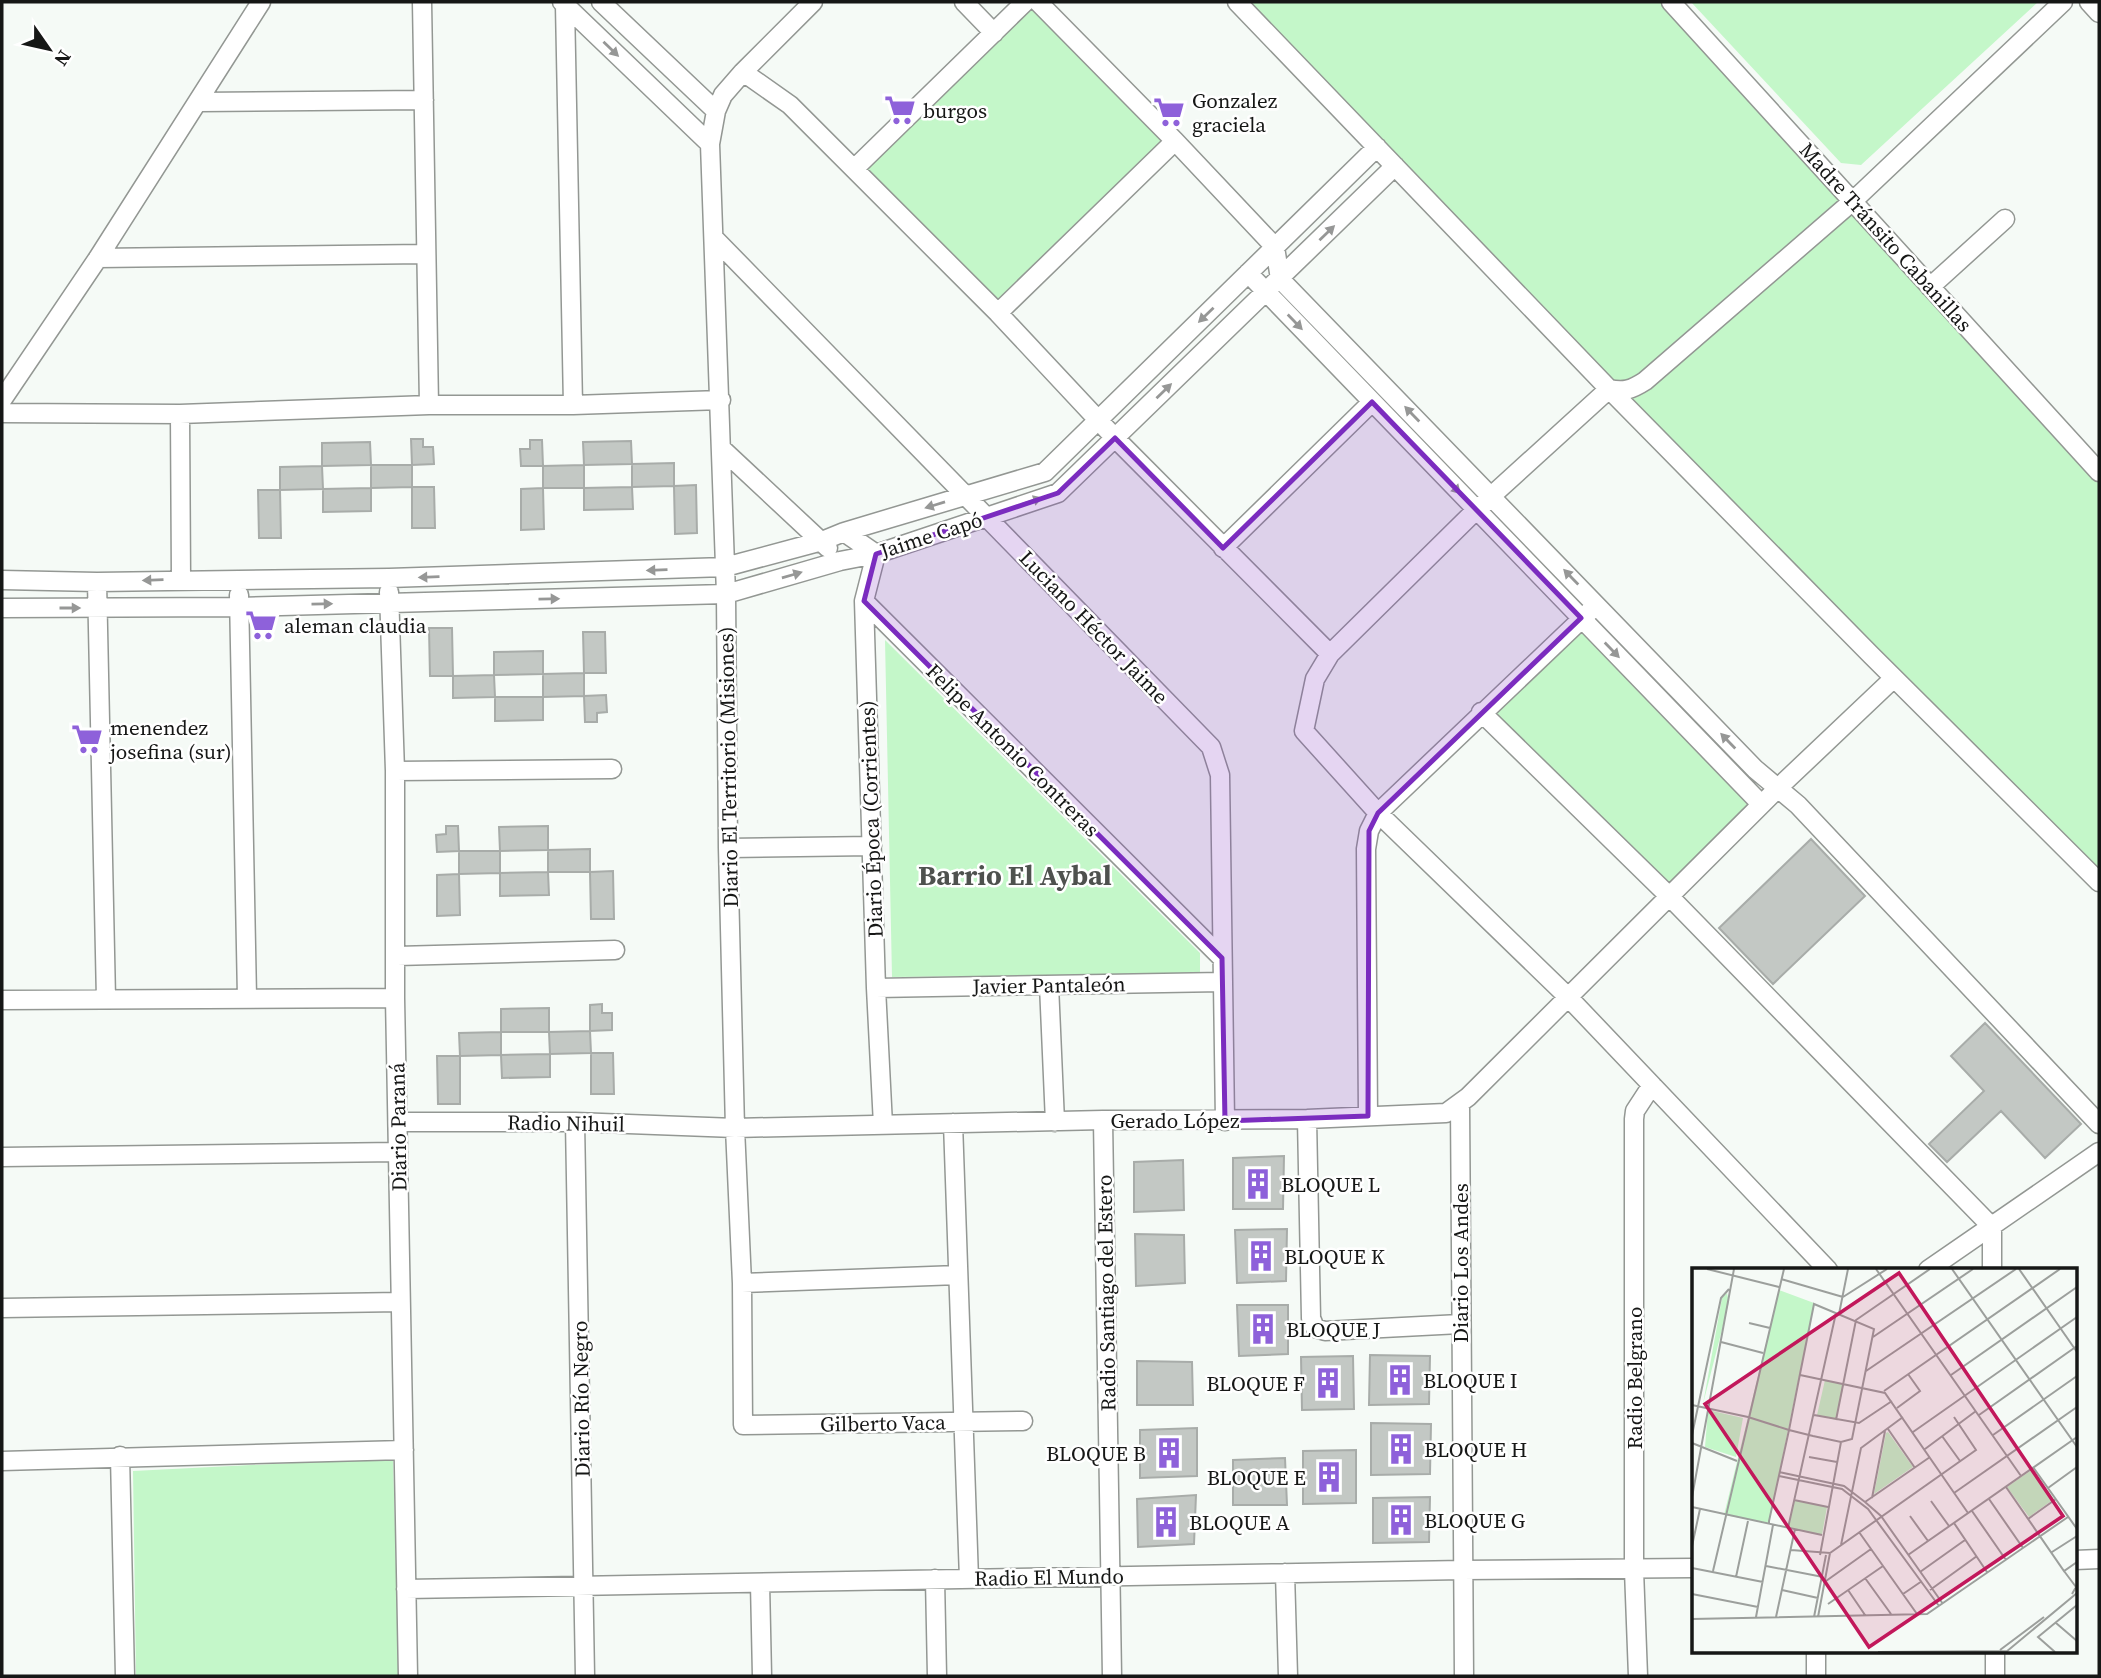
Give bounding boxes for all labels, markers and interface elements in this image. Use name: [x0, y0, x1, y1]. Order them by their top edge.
north arrow: [14, 14, 84, 84]
one-way arrow: [603, 41, 620, 58]
text: N: [48, 45, 78, 72]
place label: Gonzalez graciela: [1192, 86, 1278, 139]
supermarket icon: burgos: [883, 93, 917, 127]
supermarket icon: Gonzalez graciela: [1152, 95, 1186, 129]
place label: burgos: [923, 96, 987, 125]
street label: Madre Tránsito Cabanillas: [1793, 136, 1979, 338]
one-way arrow: [1319, 224, 1336, 241]
one-way arrow: [1198, 306, 1215, 322]
one-way arrow: [1287, 314, 1304, 331]
one-way arrow: [1155, 384, 1172, 400]
one-way arrow: [1404, 406, 1420, 423]
one-way arrow: [1445, 477, 1461, 494]
one-way arrow: [1022, 495, 1043, 506]
one-way arrow: [924, 500, 945, 510]
street label: Jaime Capó: [875, 505, 986, 565]
street label: Luciano Héctor Jaime: [1013, 544, 1175, 710]
one-way arrow: [646, 564, 668, 575]
one-way arrow: [782, 569, 803, 579]
one-way arrow: [1563, 569, 1579, 586]
one-way arrow: [418, 571, 440, 583]
one-way arrow: [142, 575, 164, 586]
one-way arrow: [539, 593, 561, 604]
one-way arrow: [311, 599, 333, 610]
one-way arrow: [59, 602, 81, 614]
supermarket icon: aleman claudia: [244, 608, 278, 642]
place label: aleman claudia: [284, 611, 427, 640]
street label: Diario El Territorio (Misiones): [711, 626, 745, 908]
one-way arrow: [1603, 641, 1620, 658]
street label: Felipe Antonio Contreras: [920, 657, 1106, 843]
street label: Diario Época (Corrientes): [852, 700, 890, 938]
place label: menendez josefina (sur): [108, 713, 232, 766]
supermarket icon: menendez josefina (sur): [70, 722, 104, 756]
one-way arrow: [1721, 733, 1737, 750]
district label: Barrio El Aybal: [918, 856, 1112, 894]
street label: Javier Pantaleón: [971, 969, 1126, 1001]
street label: Diario Paraná: [382, 1062, 414, 1192]
street label: Gerado López: [1110, 1106, 1240, 1135]
street label: Radio Nihuil: [507, 1107, 625, 1139]
building icon: BLOQUE L: [1241, 1167, 1275, 1201]
place label: BLOQUE L: [1281, 1170, 1380, 1199]
street label: Radio Santiago del Estero: [1089, 1174, 1123, 1412]
street label: Diario Los Andes: [1446, 1183, 1475, 1343]
building icon: BLOQUE K: [1244, 1239, 1278, 1273]
place label: BLOQUE K: [1284, 1242, 1385, 1271]
inset map: [1692, 1268, 2076, 1654]
street label: Radio Belgrano: [1620, 1306, 1649, 1450]
building icon: BLOQUE J: [1246, 1312, 1280, 1346]
place label: BLOQUE J: [1286, 1315, 1381, 1344]
street label: Diario Río Negro: [565, 1320, 597, 1478]
building icon: BLOQUE I: [1383, 1363, 1417, 1397]
building icon: BLOQUE F: [1311, 1366, 1345, 1400]
place label: BLOQUE I: [1423, 1366, 1517, 1395]
place label: BLOQUE F: [1206, 1369, 1305, 1398]
street label: Gilberto Vaca: [820, 1407, 946, 1439]
building icon: BLOQUE H: [1384, 1432, 1418, 1466]
place label: BLOQUE H: [1424, 1435, 1527, 1464]
building icon: BLOQUE B: [1152, 1436, 1186, 1470]
place label: BLOQUE B: [1046, 1439, 1146, 1468]
building icon: BLOQUE E: [1312, 1460, 1346, 1494]
place label: BLOQUE E: [1207, 1463, 1306, 1492]
building icon: BLOQUE G: [1384, 1503, 1418, 1537]
building icon: BLOQUE A: [1149, 1505, 1183, 1539]
place label: BLOQUE G: [1424, 1506, 1525, 1535]
place label: BLOQUE A: [1189, 1508, 1290, 1537]
street label: Radio El Mundo: [974, 1561, 1124, 1593]

